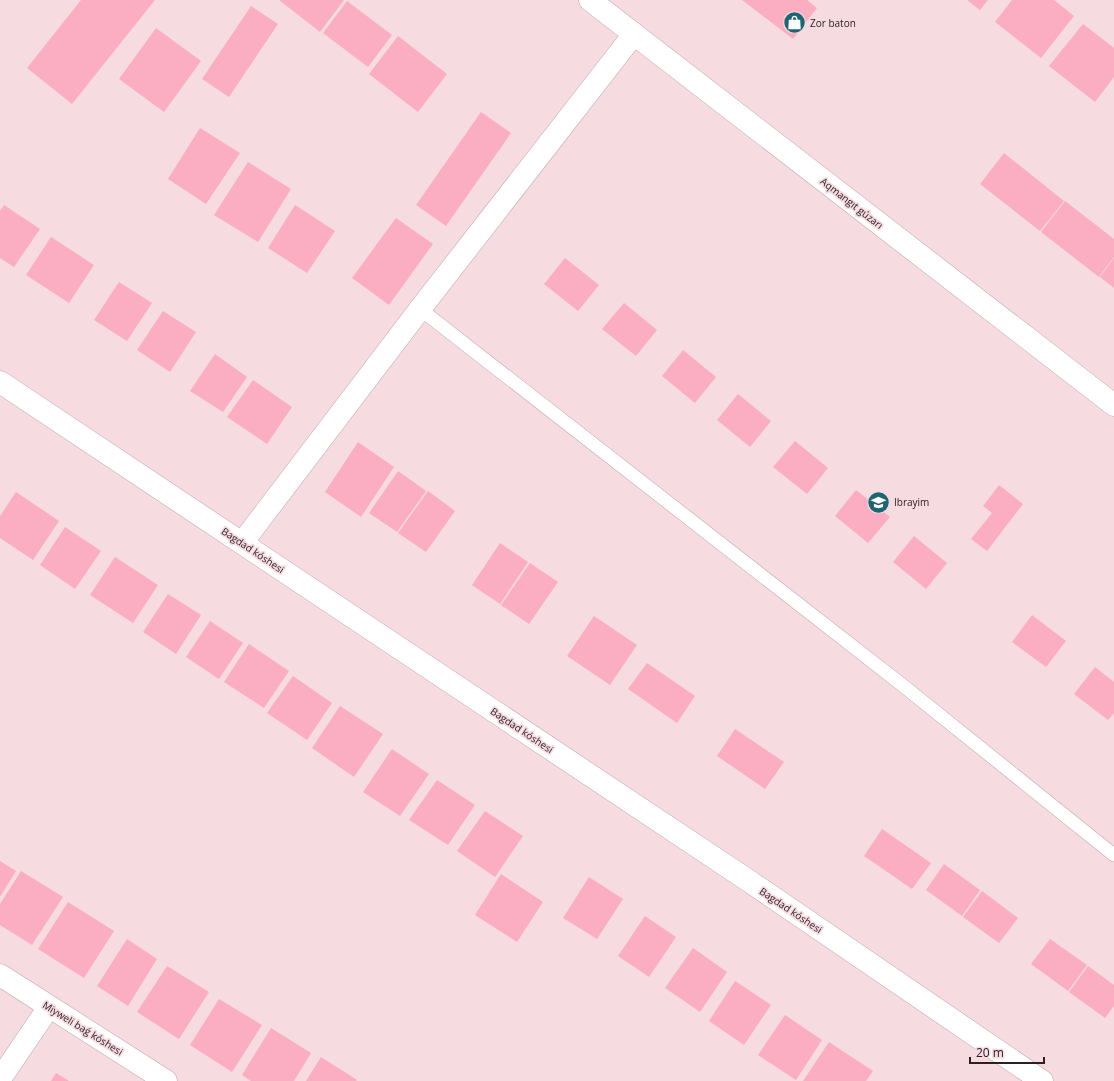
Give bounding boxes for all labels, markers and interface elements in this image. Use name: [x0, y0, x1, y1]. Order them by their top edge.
shop icon: Zor baton: [782, 10, 808, 36]
place label: Zor baton: [810, 16, 856, 30]
street label: Aqmangıt gúzarı: [818, 174, 886, 232]
school or university icon: Ibrayim: [866, 489, 892, 515]
place label: Ibrayim: [894, 495, 929, 509]
street label: Bagdad kóshesi: [219, 524, 287, 576]
street label: Bagdad kóshesi: [488, 704, 556, 756]
street label: Bagdad kóshesi: [757, 884, 825, 936]
street label: Miyweli baǵ kóshesi: [40, 998, 126, 1058]
scale bar: [970, 1039, 1044, 1065]
text: 20 m: [976, 1044, 1004, 1061]

